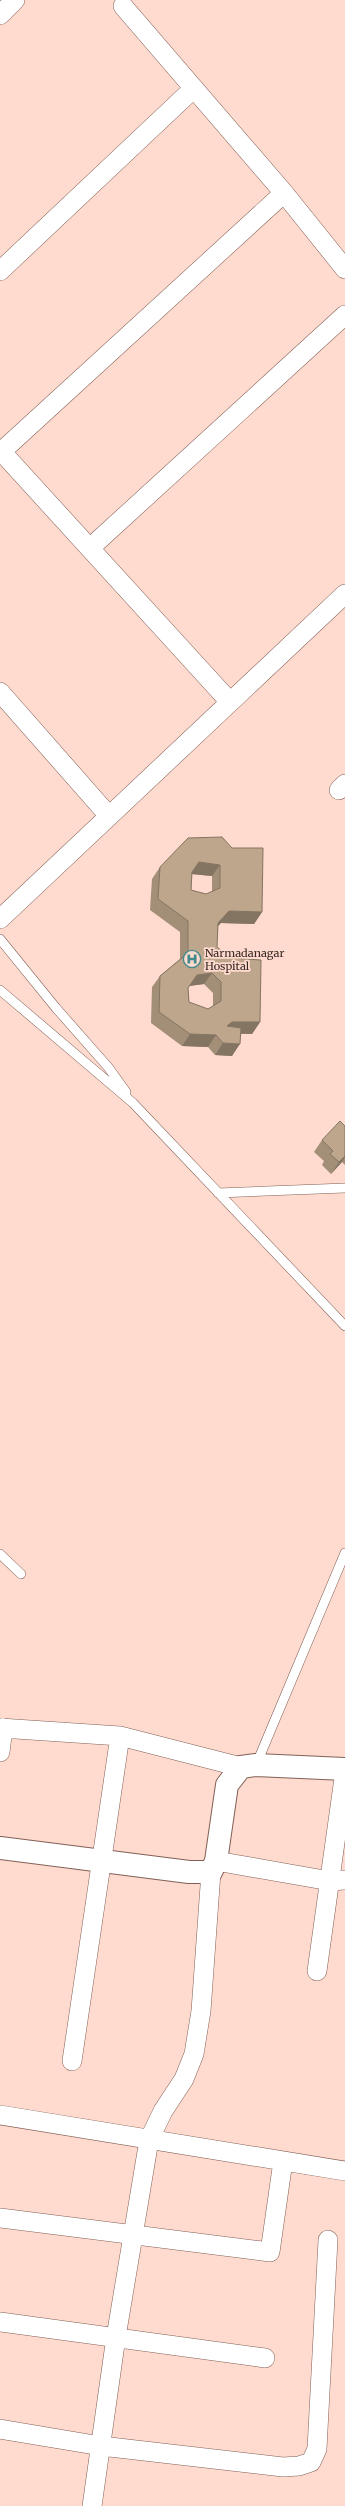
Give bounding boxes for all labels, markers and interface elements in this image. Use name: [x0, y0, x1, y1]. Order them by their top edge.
place label: Narmadanagar Hospital: [205, 946, 284, 973]
hospital icon: Narmadanagar Hospital: [182, 949, 202, 969]

